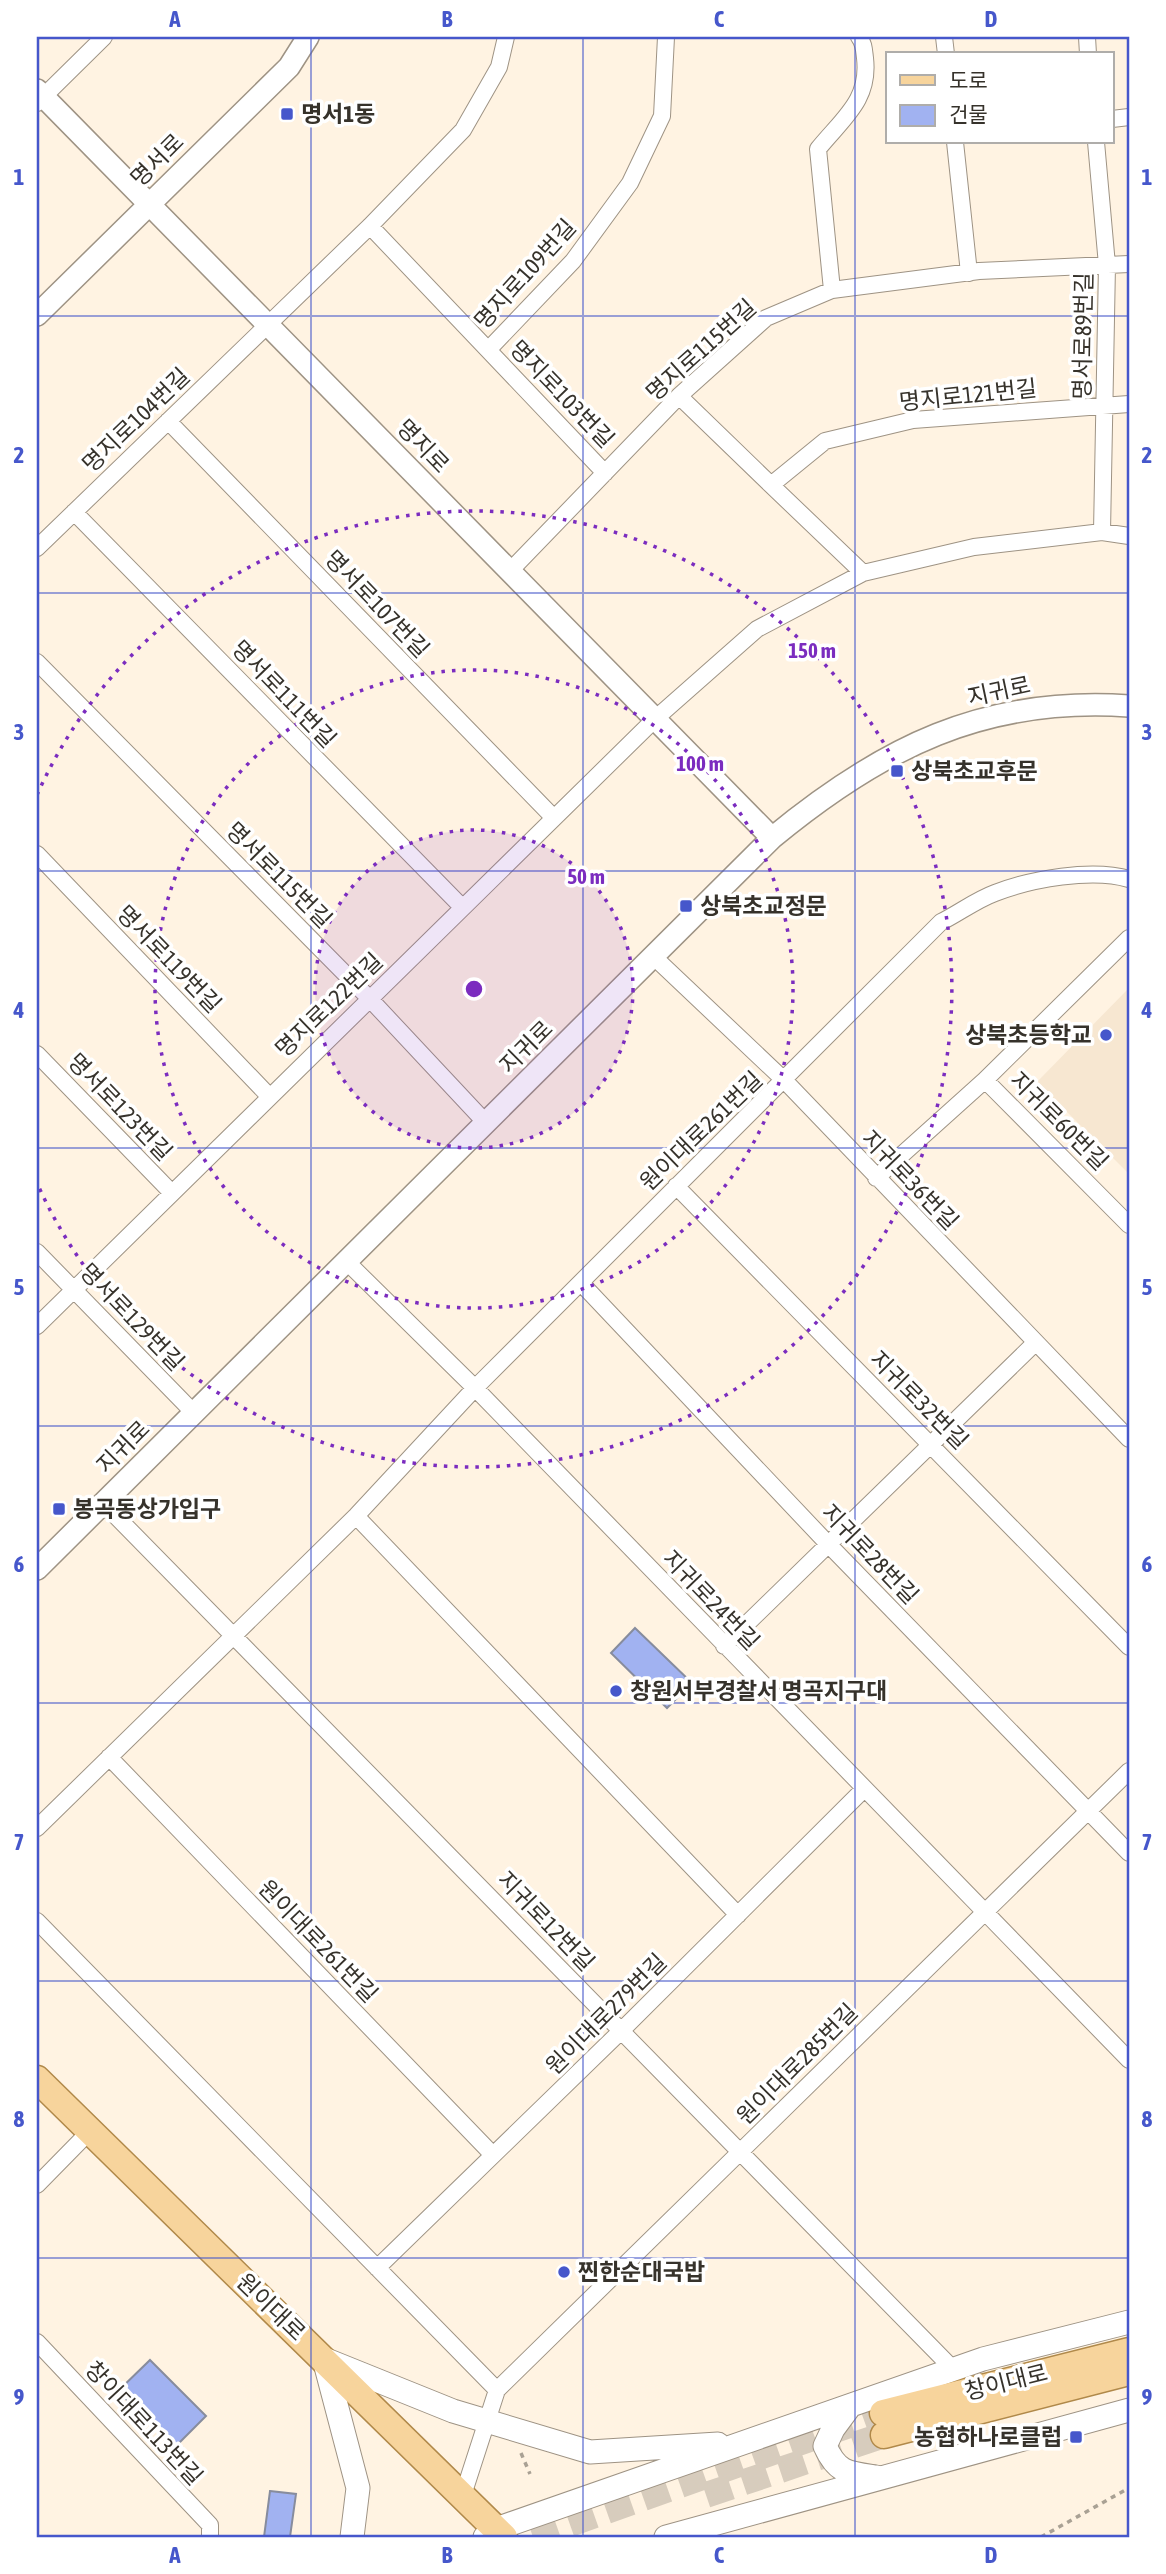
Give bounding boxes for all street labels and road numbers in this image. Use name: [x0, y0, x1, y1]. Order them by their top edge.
street label: 명서로: [125, 128, 189, 192]
street label: 명지로109번길: [469, 214, 581, 334]
street label: 명서로89번길: [1069, 272, 1097, 400]
street label: 명지로115번길: [641, 294, 761, 406]
street label: 명지로103번길: [505, 335, 619, 453]
street label: 명지로104번길: [77, 363, 195, 477]
street label: 명지로121번길: [898, 375, 1038, 415]
street label: 명지로: [392, 414, 454, 478]
street label: 명서로107번길: [320, 545, 434, 663]
street label: 명서로111번길: [227, 635, 341, 753]
street label: 지귀로: [965, 672, 1033, 710]
street label: 명서로115번길: [221, 817, 337, 933]
street label: 명서로119번길: [112, 900, 226, 1018]
street label: 명지로122번길: [270, 948, 388, 1062]
street label: 지귀로: [494, 1015, 558, 1079]
street label: 명서로123번길: [63, 1048, 177, 1166]
street label: 원이대로261번길: [635, 1066, 767, 1196]
street label: 지귀로60번길: [1005, 1067, 1113, 1175]
street label: 지귀로36번길: [856, 1125, 964, 1235]
street label: 명서로129번길: [75, 1258, 189, 1376]
street label: 지귀로32번길: [865, 1346, 973, 1454]
street label: 지귀로: [91, 1415, 155, 1479]
street label: 지귀로28번길: [816, 1499, 924, 1609]
street label: 지귀로24번길: [657, 1545, 765, 1655]
street label: 지귀로12번길: [492, 1866, 600, 1976]
street label: 원이대로261번길: [253, 1875, 383, 2007]
street label: 원이대로279번길: [540, 1948, 672, 2080]
street label: 원이대로285번길: [731, 1998, 863, 2130]
street label: 원이대로: [232, 2268, 310, 2346]
street label: 창이대로113번길: [80, 2356, 208, 2490]
street label: 창이대로: [962, 2359, 1050, 2405]

